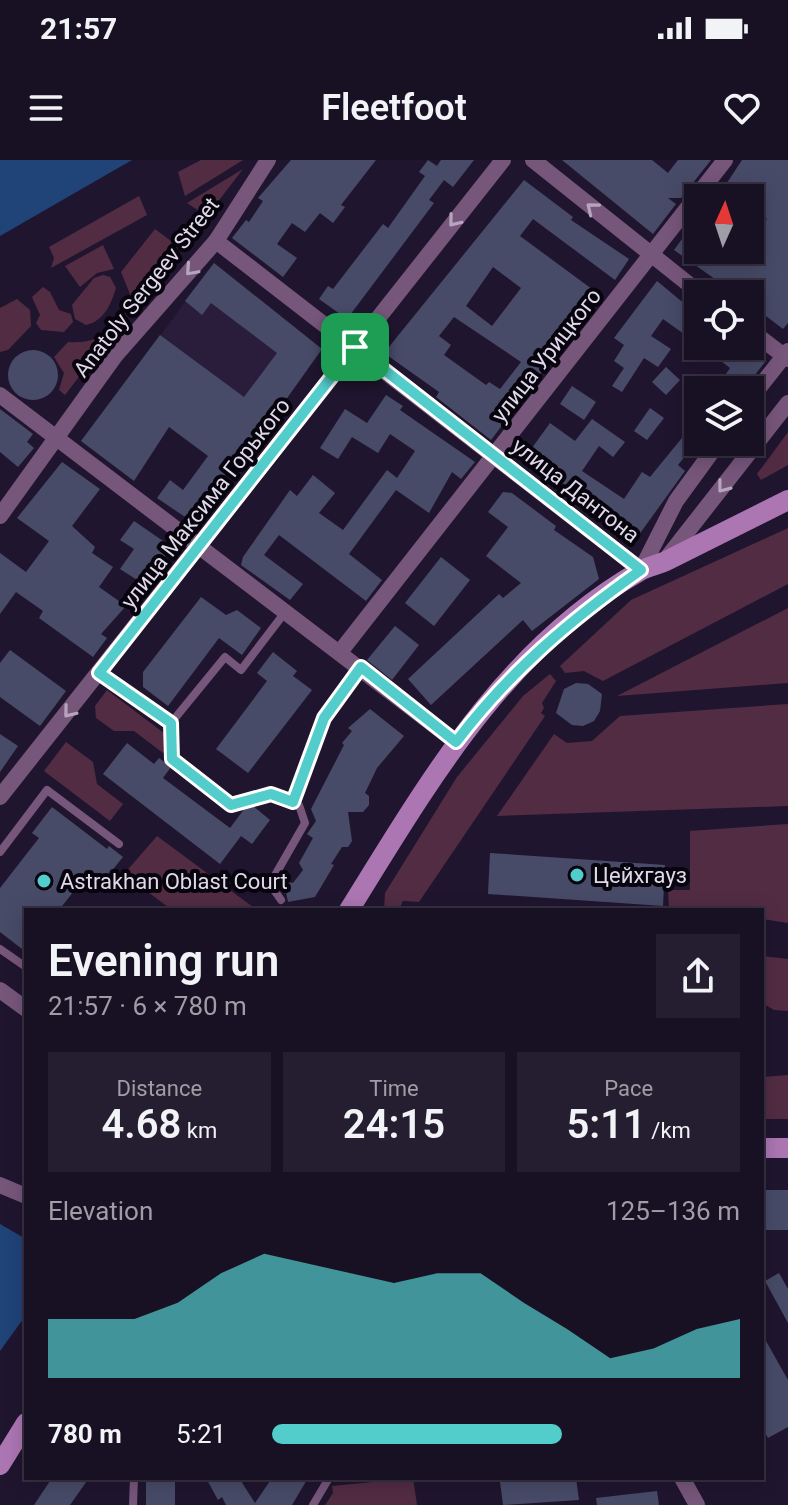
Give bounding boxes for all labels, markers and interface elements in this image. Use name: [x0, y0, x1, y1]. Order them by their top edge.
text: 21:57: [40, 11, 117, 46]
icon: menu: [24, 86, 68, 130]
icon: heart: [720, 86, 764, 130]
text: Fleetfoot: [321, 87, 467, 129]
north arrow: [684, 184, 764, 264]
map controls: [684, 184, 764, 456]
street label: Anatoly Sergeev Street: [69, 193, 224, 382]
one-way arrow: [586, 204, 601, 218]
one-way arrow: [449, 212, 464, 226]
one-way arrow: [187, 260, 201, 275]
button: locate: [684, 280, 764, 360]
street label: улица Урицкого: [487, 284, 606, 427]
pin: [321, 313, 389, 381]
icon: arrive: [333, 325, 377, 369]
button: layers: [684, 376, 764, 456]
street label: улица Максима Горького: [116, 393, 295, 613]
street label: улица Дантона: [507, 433, 644, 548]
one-way arrow: [718, 478, 732, 493]
one-way arrow: [64, 702, 78, 717]
place label: Цейхгауз: [593, 863, 687, 888]
marker: Цейхгауз: [568, 866, 586, 884]
place label: Astrakhan Oblast Court: [60, 869, 288, 894]
marker: Astrakhan Oblast Court: [35, 872, 53, 890]
button: share: [656, 934, 740, 1018]
text: Evening run: [48, 935, 279, 987]
text: 21:57 · 6 × 780 m: [48, 991, 247, 1021]
text: Distance: [117, 1076, 202, 1101]
text: Time: [369, 1076, 419, 1101]
text: Pace: [604, 1076, 653, 1101]
text: 4.68: [101, 1101, 181, 1148]
text: 24:15: [343, 1101, 445, 1148]
text: 5:11: [566, 1101, 646, 1148]
text: km: [181, 1118, 217, 1143]
text: /km: [646, 1118, 691, 1143]
text: Elevation: [48, 1196, 153, 1226]
text: 125–136 m: [606, 1196, 740, 1226]
text: 780 m: [48, 1419, 122, 1449]
text: 5:21: [176, 1419, 226, 1449]

